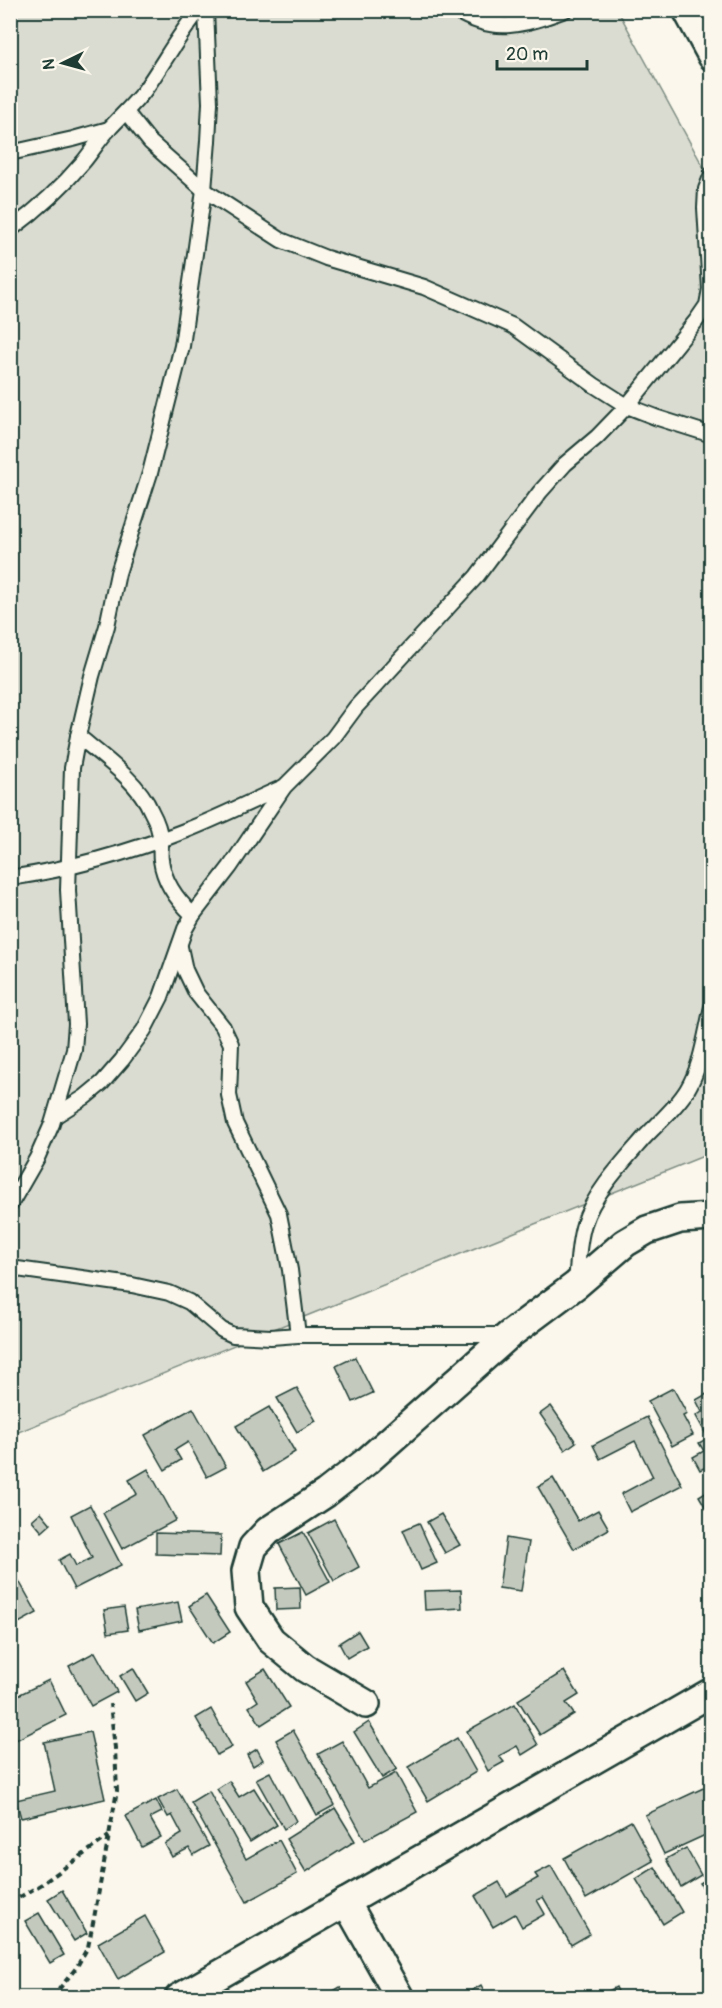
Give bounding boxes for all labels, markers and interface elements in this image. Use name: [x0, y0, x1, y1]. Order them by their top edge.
north arrow: [33, 33, 93, 93]
scale bar: [497, 33, 587, 71]
text: 20 m: [506, 43, 548, 66]
text: N: [39, 58, 59, 70]

